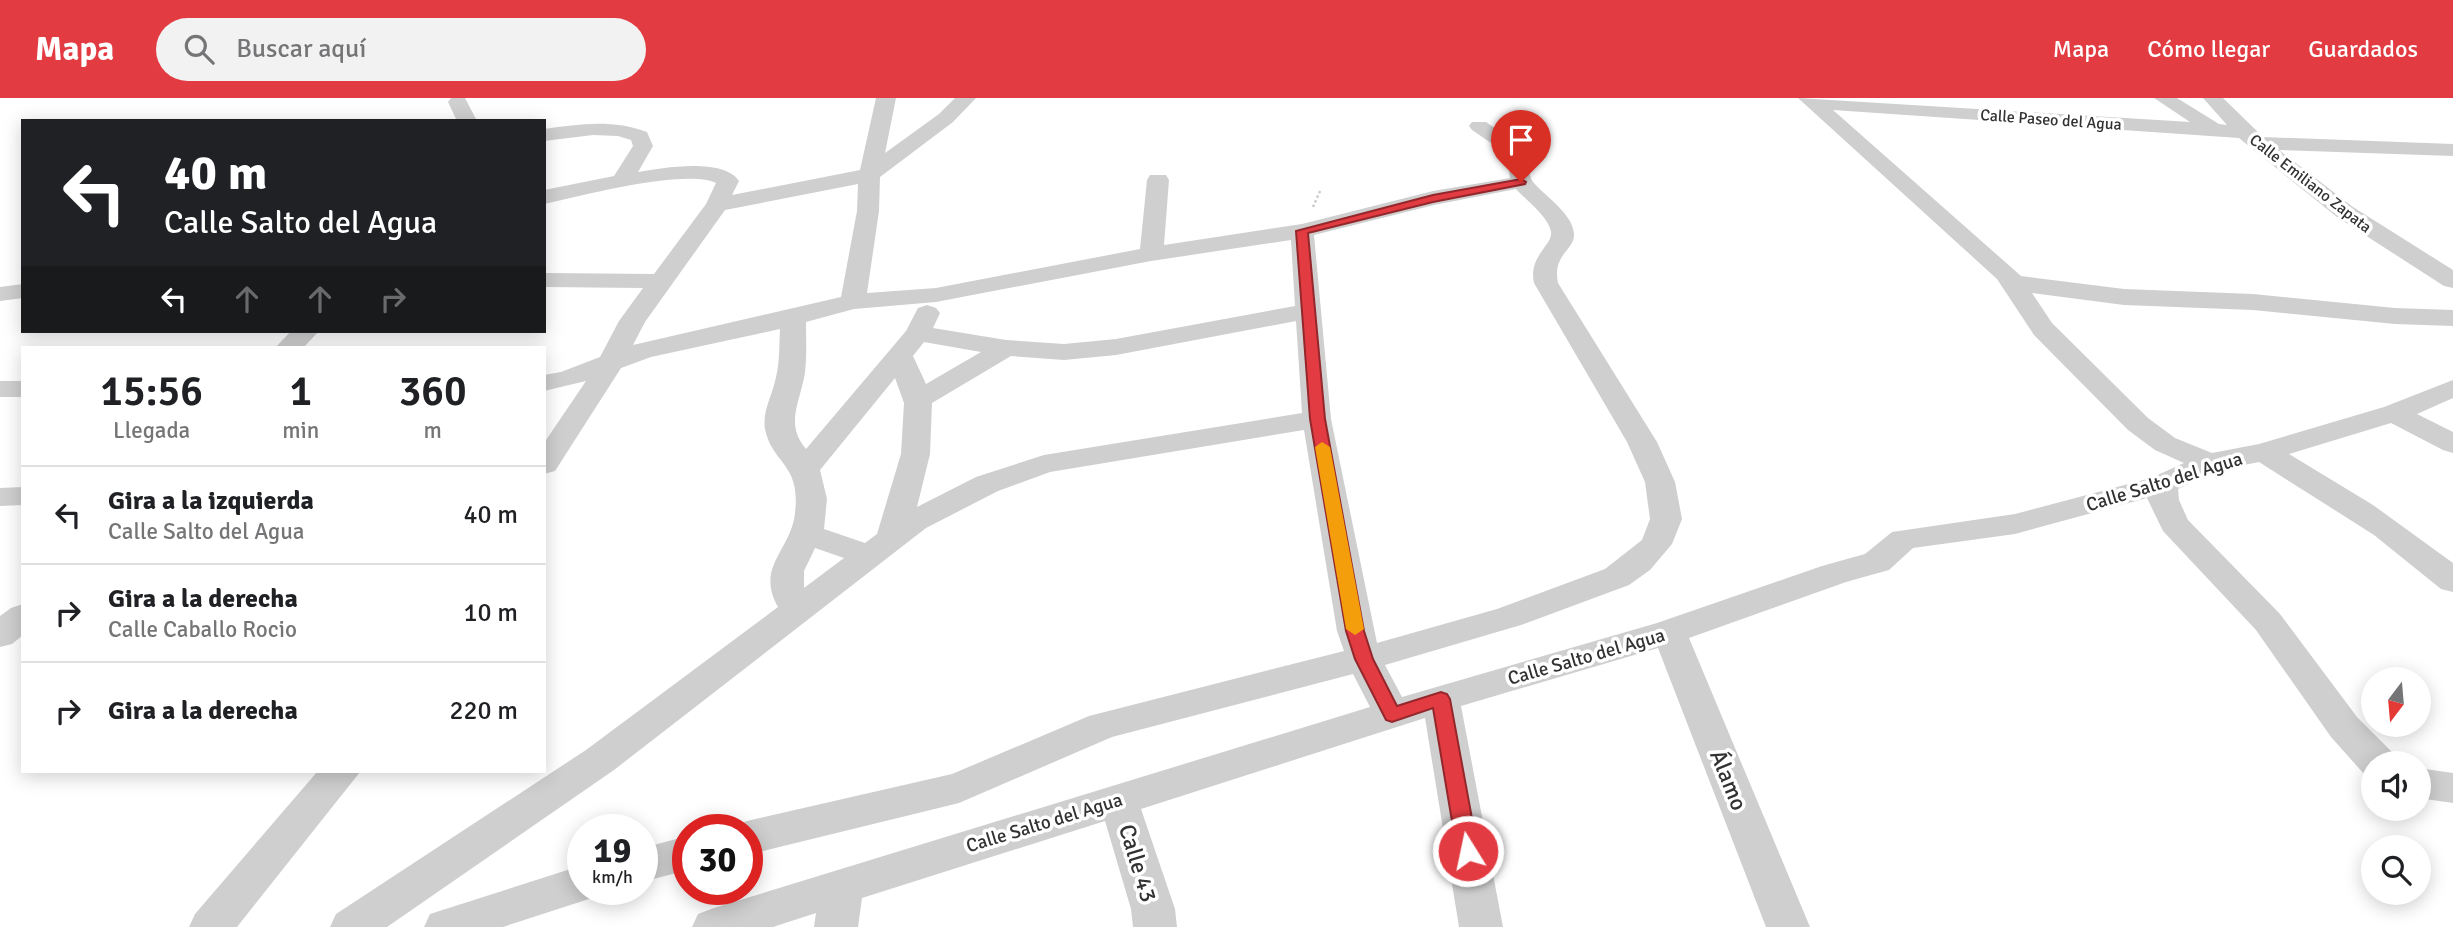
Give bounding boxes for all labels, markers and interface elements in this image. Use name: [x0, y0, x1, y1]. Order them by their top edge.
search box: [156, 18, 646, 81]
text: Mapa: [35, 29, 114, 70]
icon: search: [180, 30, 218, 68]
text: Buscar aquí: [236, 33, 366, 65]
text: Mapa: [2053, 34, 2109, 64]
text: Cómo llegar: [2147, 34, 2270, 64]
text: Guardados: [2308, 34, 2418, 64]
street label: Calle Paseo del Agua: [1980, 105, 2122, 135]
pin: [1491, 110, 1551, 182]
icon: arrive: [1502, 121, 1540, 159]
street label: Calle Emiliano Zapata: [2246, 130, 2375, 238]
text: 40 m: [164, 143, 267, 203]
icon: left: [49, 147, 140, 238]
text: Calle Salto del Agua: [164, 203, 437, 242]
icon: left: [155, 280, 193, 318]
icon: ahead: [228, 280, 266, 318]
icon: ahead: [301, 280, 339, 318]
icon: right: [374, 280, 412, 318]
text: 15:56: [100, 366, 203, 417]
text: 1: [289, 366, 312, 417]
text: 360: [399, 366, 467, 417]
text: Llegada: [113, 416, 190, 445]
text: min: [282, 416, 319, 445]
text: m: [423, 416, 442, 445]
street label: Calle Salto del Agua: [2083, 447, 2245, 517]
text: Gira a la izquierda: [108, 485, 314, 517]
icon: left: [49, 496, 87, 534]
text: 40 m: [463, 499, 518, 531]
text: Calle Salto del Agua: [108, 517, 304, 546]
text: Gira a la derecha: [108, 583, 298, 615]
icon: right: [49, 594, 87, 632]
text: 10 m: [463, 597, 518, 629]
text: Calle Caballo Rocio: [108, 615, 297, 644]
street label: Calle Salto del Agua: [1505, 623, 1668, 691]
north arrow: [2361, 667, 2431, 737]
map controls: [2361, 667, 2431, 905]
icon: right: [49, 692, 87, 730]
text: Gira a la derecha: [108, 695, 298, 727]
text: 220 m: [449, 695, 518, 727]
street label: Álamo: [1703, 746, 1754, 815]
button: sound: [2361, 751, 2431, 821]
street label: Calle Salto del Agua: [963, 788, 1125, 858]
speed limit sign: 30: [672, 814, 763, 905]
position arrow: [1431, 814, 1505, 888]
street label: Calle 43: [1112, 821, 1163, 906]
text: 19: [594, 829, 631, 872]
button: search: [2361, 835, 2431, 905]
text: km/h: [592, 866, 633, 888]

